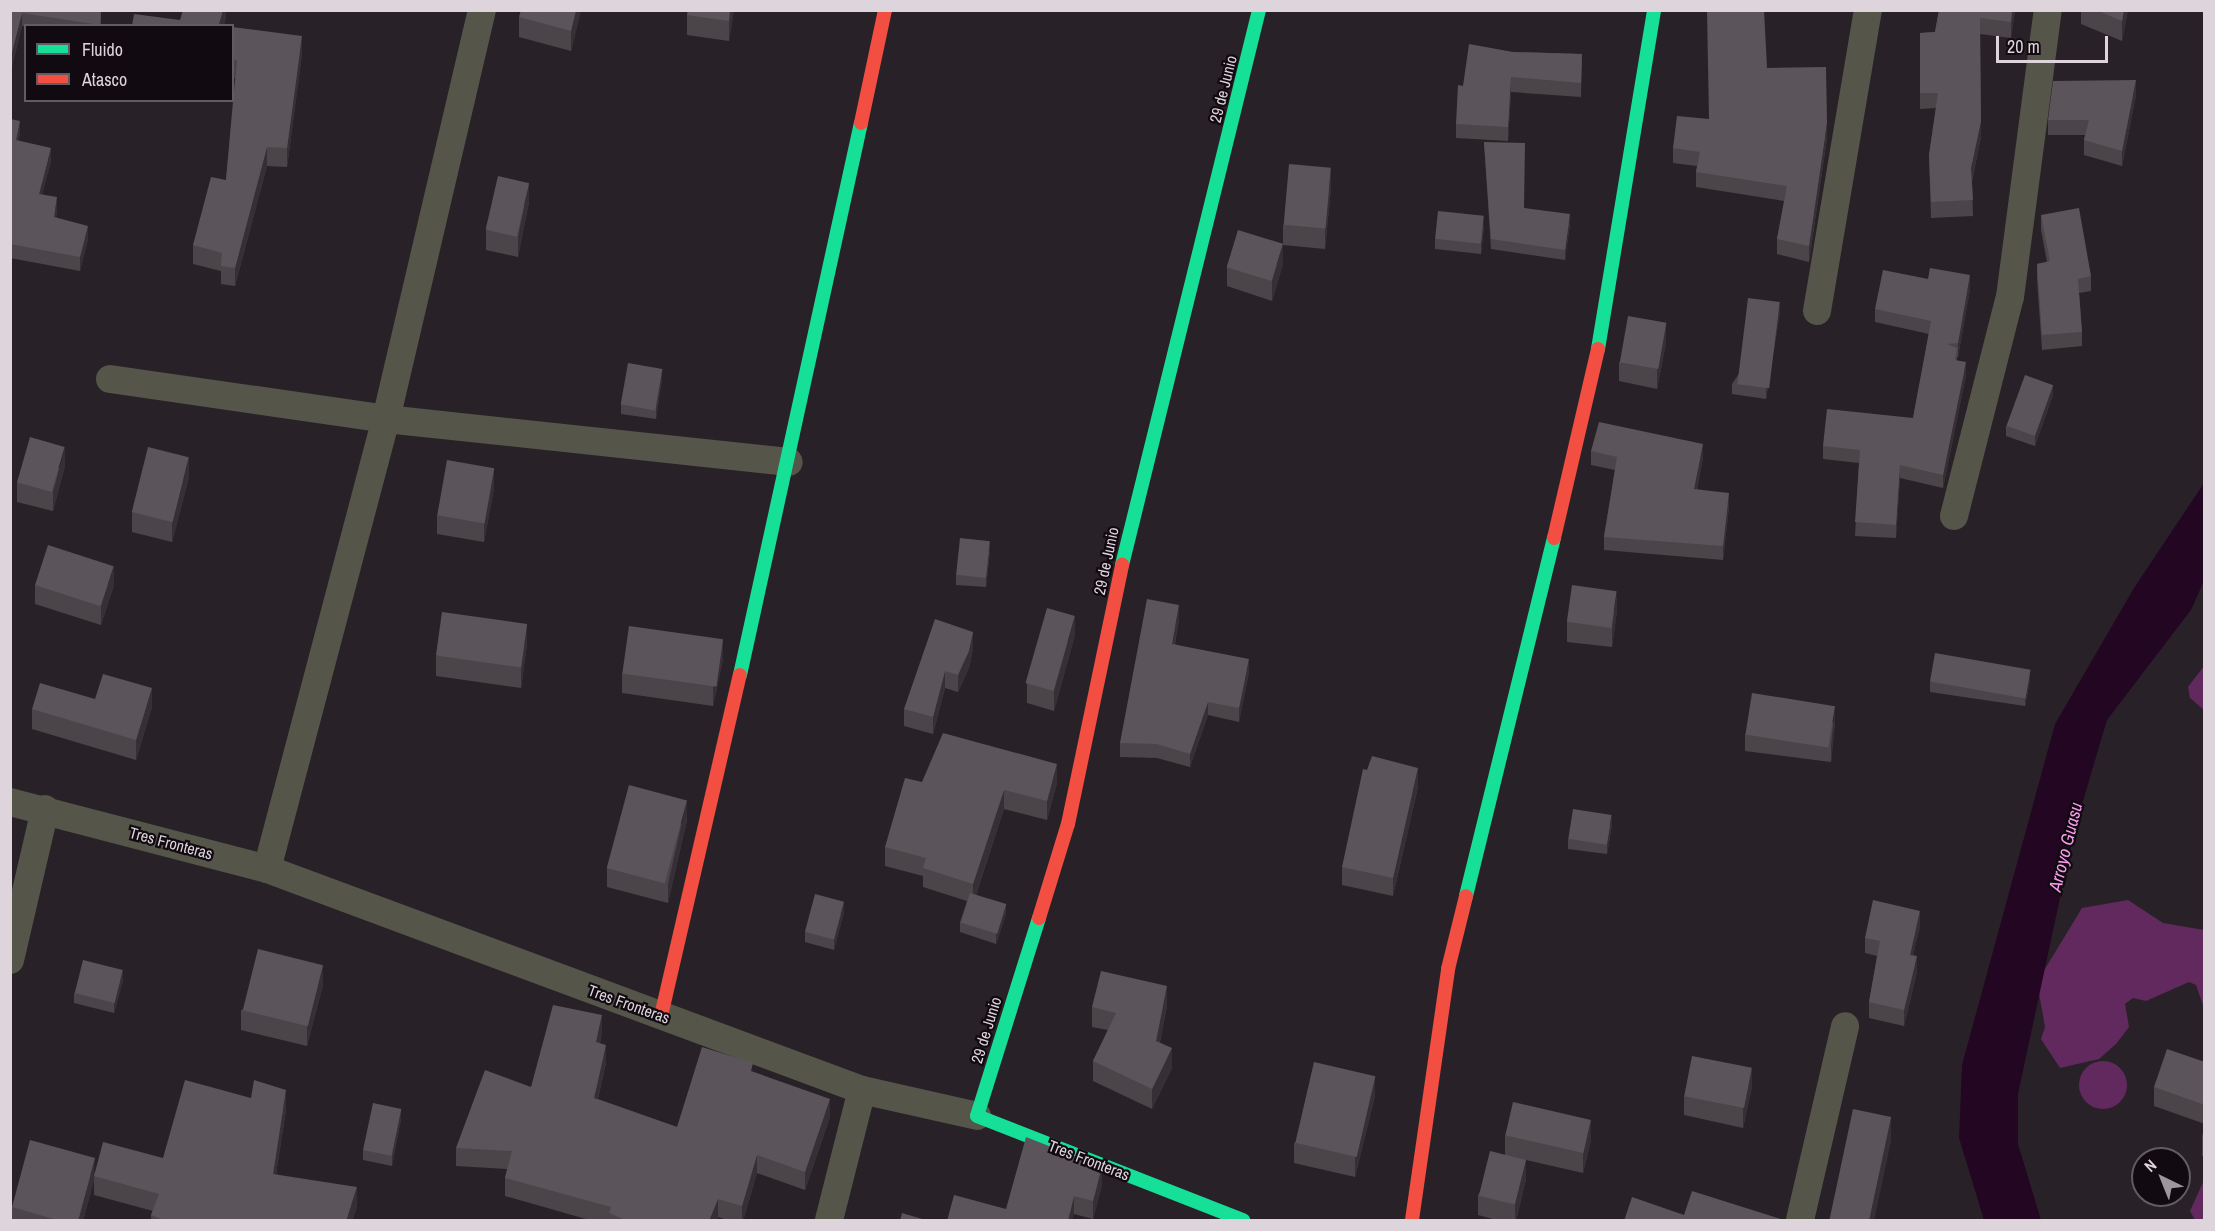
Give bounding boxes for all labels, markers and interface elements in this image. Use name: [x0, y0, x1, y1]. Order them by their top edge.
legend: [24, 24, 234, 102]
scale bar: [1999, 24, 2112, 62]
text: 20 m: [2007, 34, 2040, 59]
text: Fluido: [82, 37, 123, 62]
street label: 29 de Junio: [1205, 53, 1241, 125]
text: Atasco: [82, 67, 127, 92]
street label: 29 de Junio: [1089, 525, 1123, 597]
water label: Arroyo Guasu: [2045, 800, 2087, 894]
street label: Tres Fronteras: [127, 823, 215, 863]
street label: Tres Fronteras: [586, 980, 672, 1028]
street label: 29 de Junio: [967, 994, 1005, 1066]
street label: Tres Fronteras: [1046, 1136, 1132, 1184]
north arrow: [2131, 1147, 2191, 1207]
text: N: [2139, 1154, 2161, 1177]

